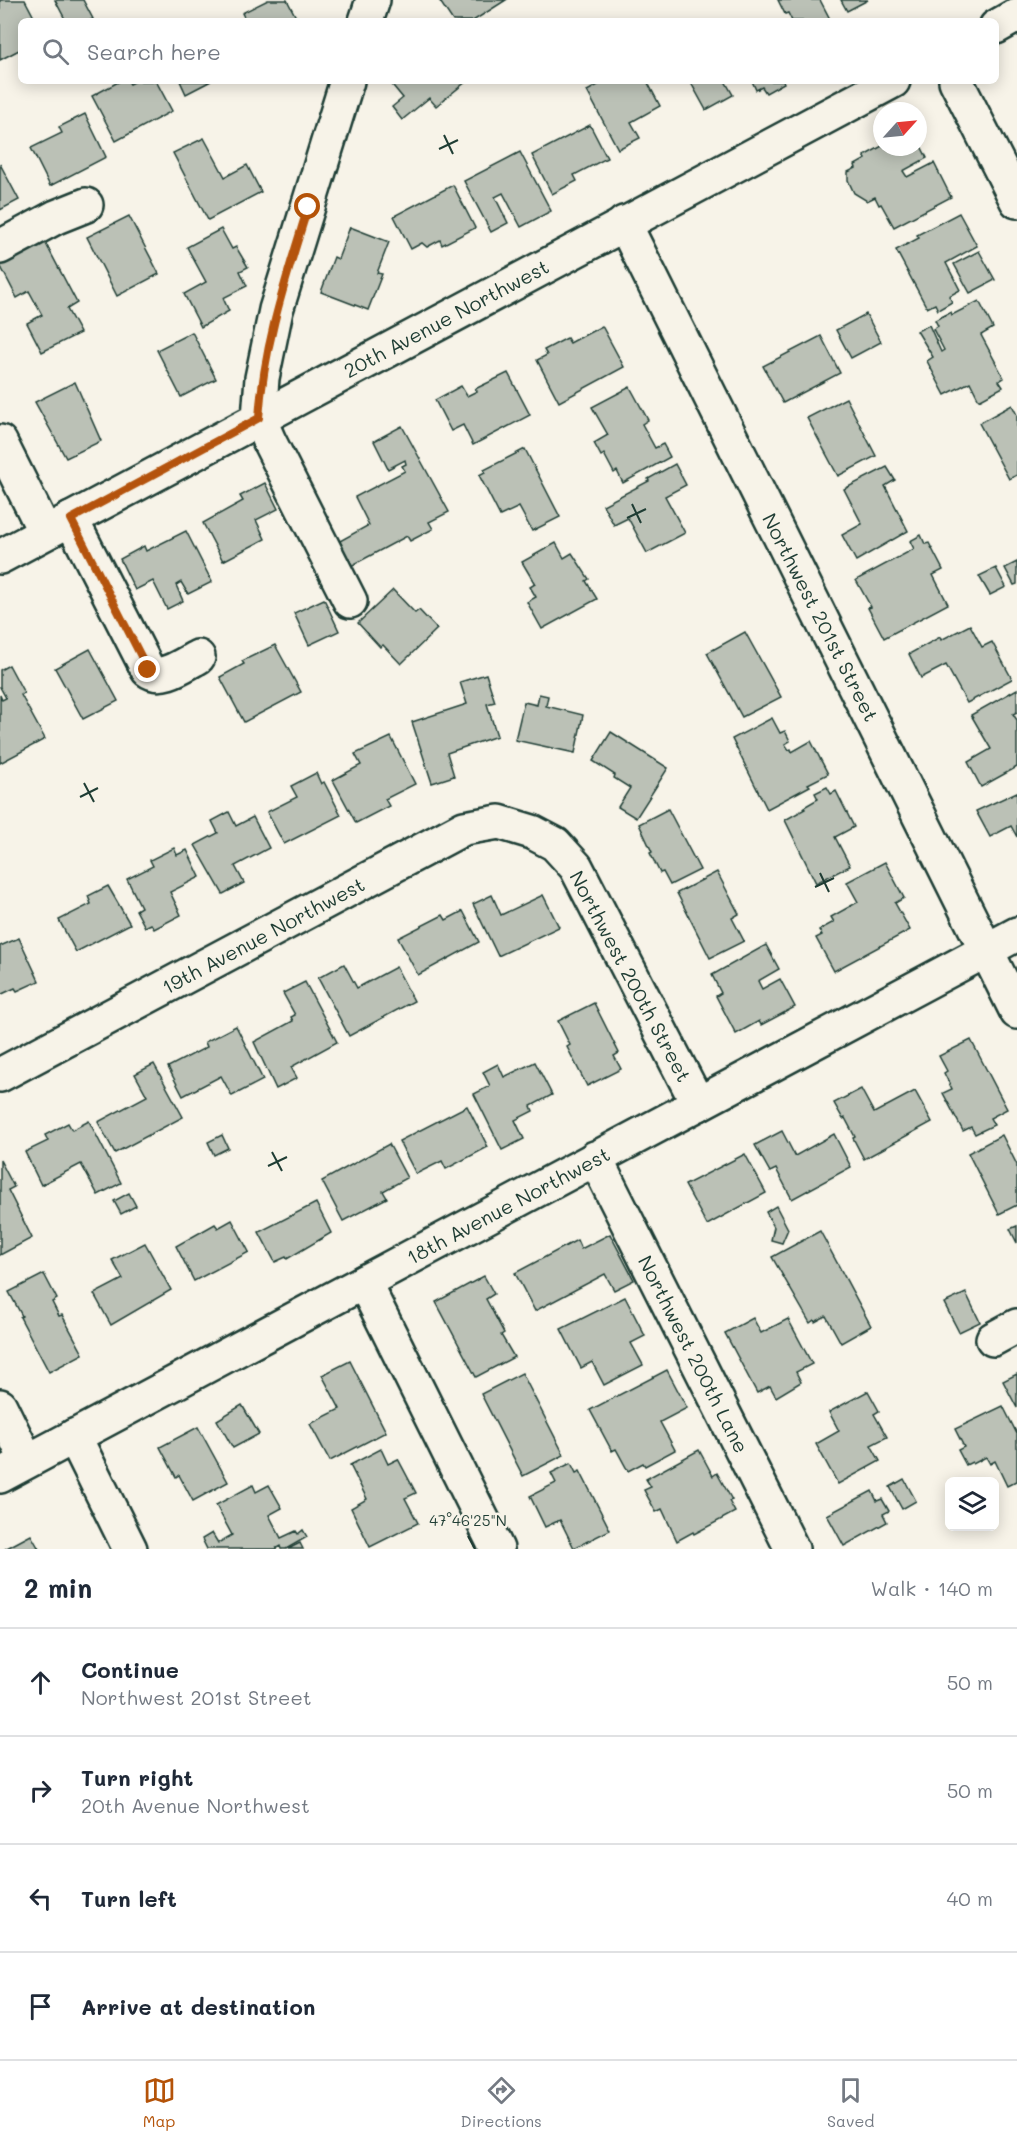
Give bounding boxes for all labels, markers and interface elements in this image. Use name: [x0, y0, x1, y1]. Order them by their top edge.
search box: [18, 18, 999, 84]
icon: search: [39, 35, 72, 68]
text: Search here: [87, 37, 221, 66]
north arrow: [873, 102, 927, 156]
route start: [294, 193, 320, 219]
street label: 20th Avenue Northwest: [339, 253, 553, 383]
street label: Northwest 201st Street: [757, 508, 885, 726]
route end: [134, 656, 160, 682]
street label: Northwest 200th Street: [564, 866, 698, 1086]
street label: 19th Avenue Northwest: [157, 870, 369, 1000]
street label: 18th Avenue Northwest: [402, 1140, 614, 1270]
street label: Northwest 200th Lane: [633, 1251, 755, 1457]
map controls: [945, 1477, 999, 1531]
button: layers: [945, 1477, 999, 1531]
text: 47°46'25"N: [429, 1510, 507, 1530]
text: 2 min: [24, 1571, 92, 1605]
text: Walk · 140 m: [870, 1575, 993, 1601]
text: Continue: [81, 1655, 179, 1684]
icon: ahead: [24, 1666, 57, 1699]
text: 50 m: [947, 1669, 993, 1695]
text: Northwest 201st Street: [81, 1684, 312, 1710]
text: Turn right: [81, 1763, 193, 1792]
icon: right: [24, 1774, 57, 1807]
text: 50 m: [947, 1777, 993, 1803]
text: 20th Avenue Northwest: [81, 1792, 310, 1818]
icon: left: [24, 1882, 57, 1915]
text: Turn left: [81, 1884, 177, 1913]
text: 40 m: [947, 1885, 993, 1911]
icon: arrive: [24, 1990, 57, 2023]
text: Arrive at destination: [81, 1992, 316, 2021]
tab: Map: [143, 2074, 176, 2131]
tab: Directions: [461, 2074, 542, 2131]
tab: Saved: [827, 2074, 874, 2131]

